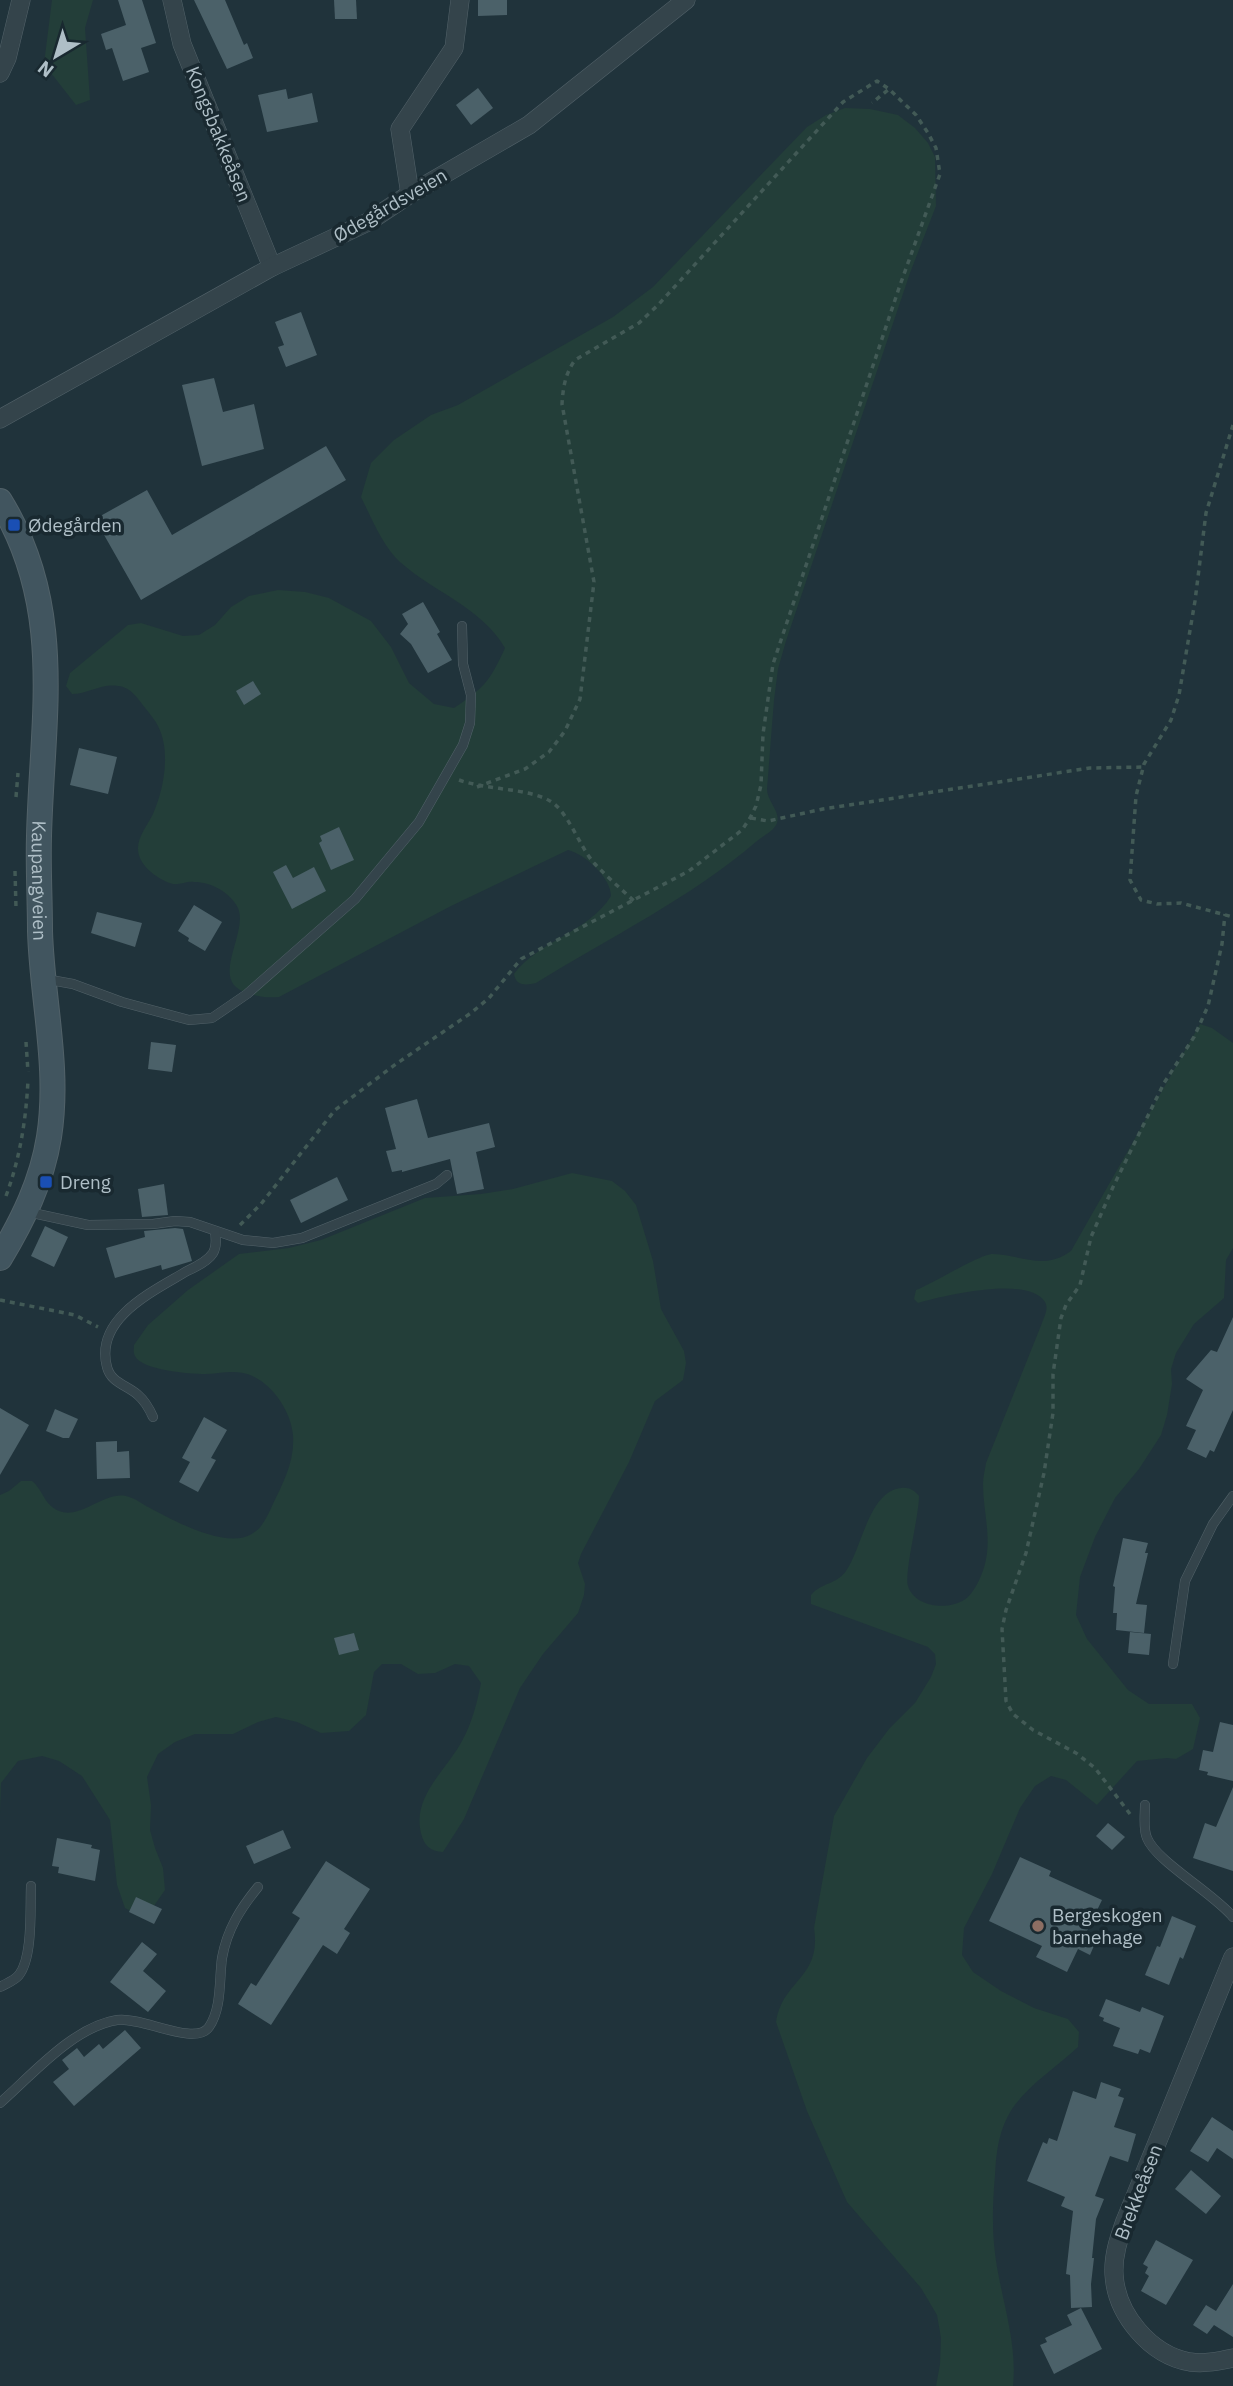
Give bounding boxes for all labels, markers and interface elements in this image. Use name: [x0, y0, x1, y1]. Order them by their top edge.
north arrow: [21, 21, 91, 91]
text: N: [33, 56, 58, 83]
street label: Kongsbakkeåsen: [181, 63, 257, 205]
street label: Ødegårdsveien: [329, 163, 451, 247]
place label: Ødegården: [28, 513, 122, 537]
marker: Ødegården: [6, 517, 22, 533]
street label: Kaupangveien: [27, 820, 52, 941]
place label: Dreng: [60, 1170, 111, 1194]
marker: Dreng: [38, 1174, 54, 1190]
place label: Bergeskogen barnehage: [1052, 1903, 1162, 1949]
marker: Bergeskogen barnehage: [1030, 1918, 1046, 1934]
street label: Brekkeåsen: [1109, 2141, 1167, 2243]

